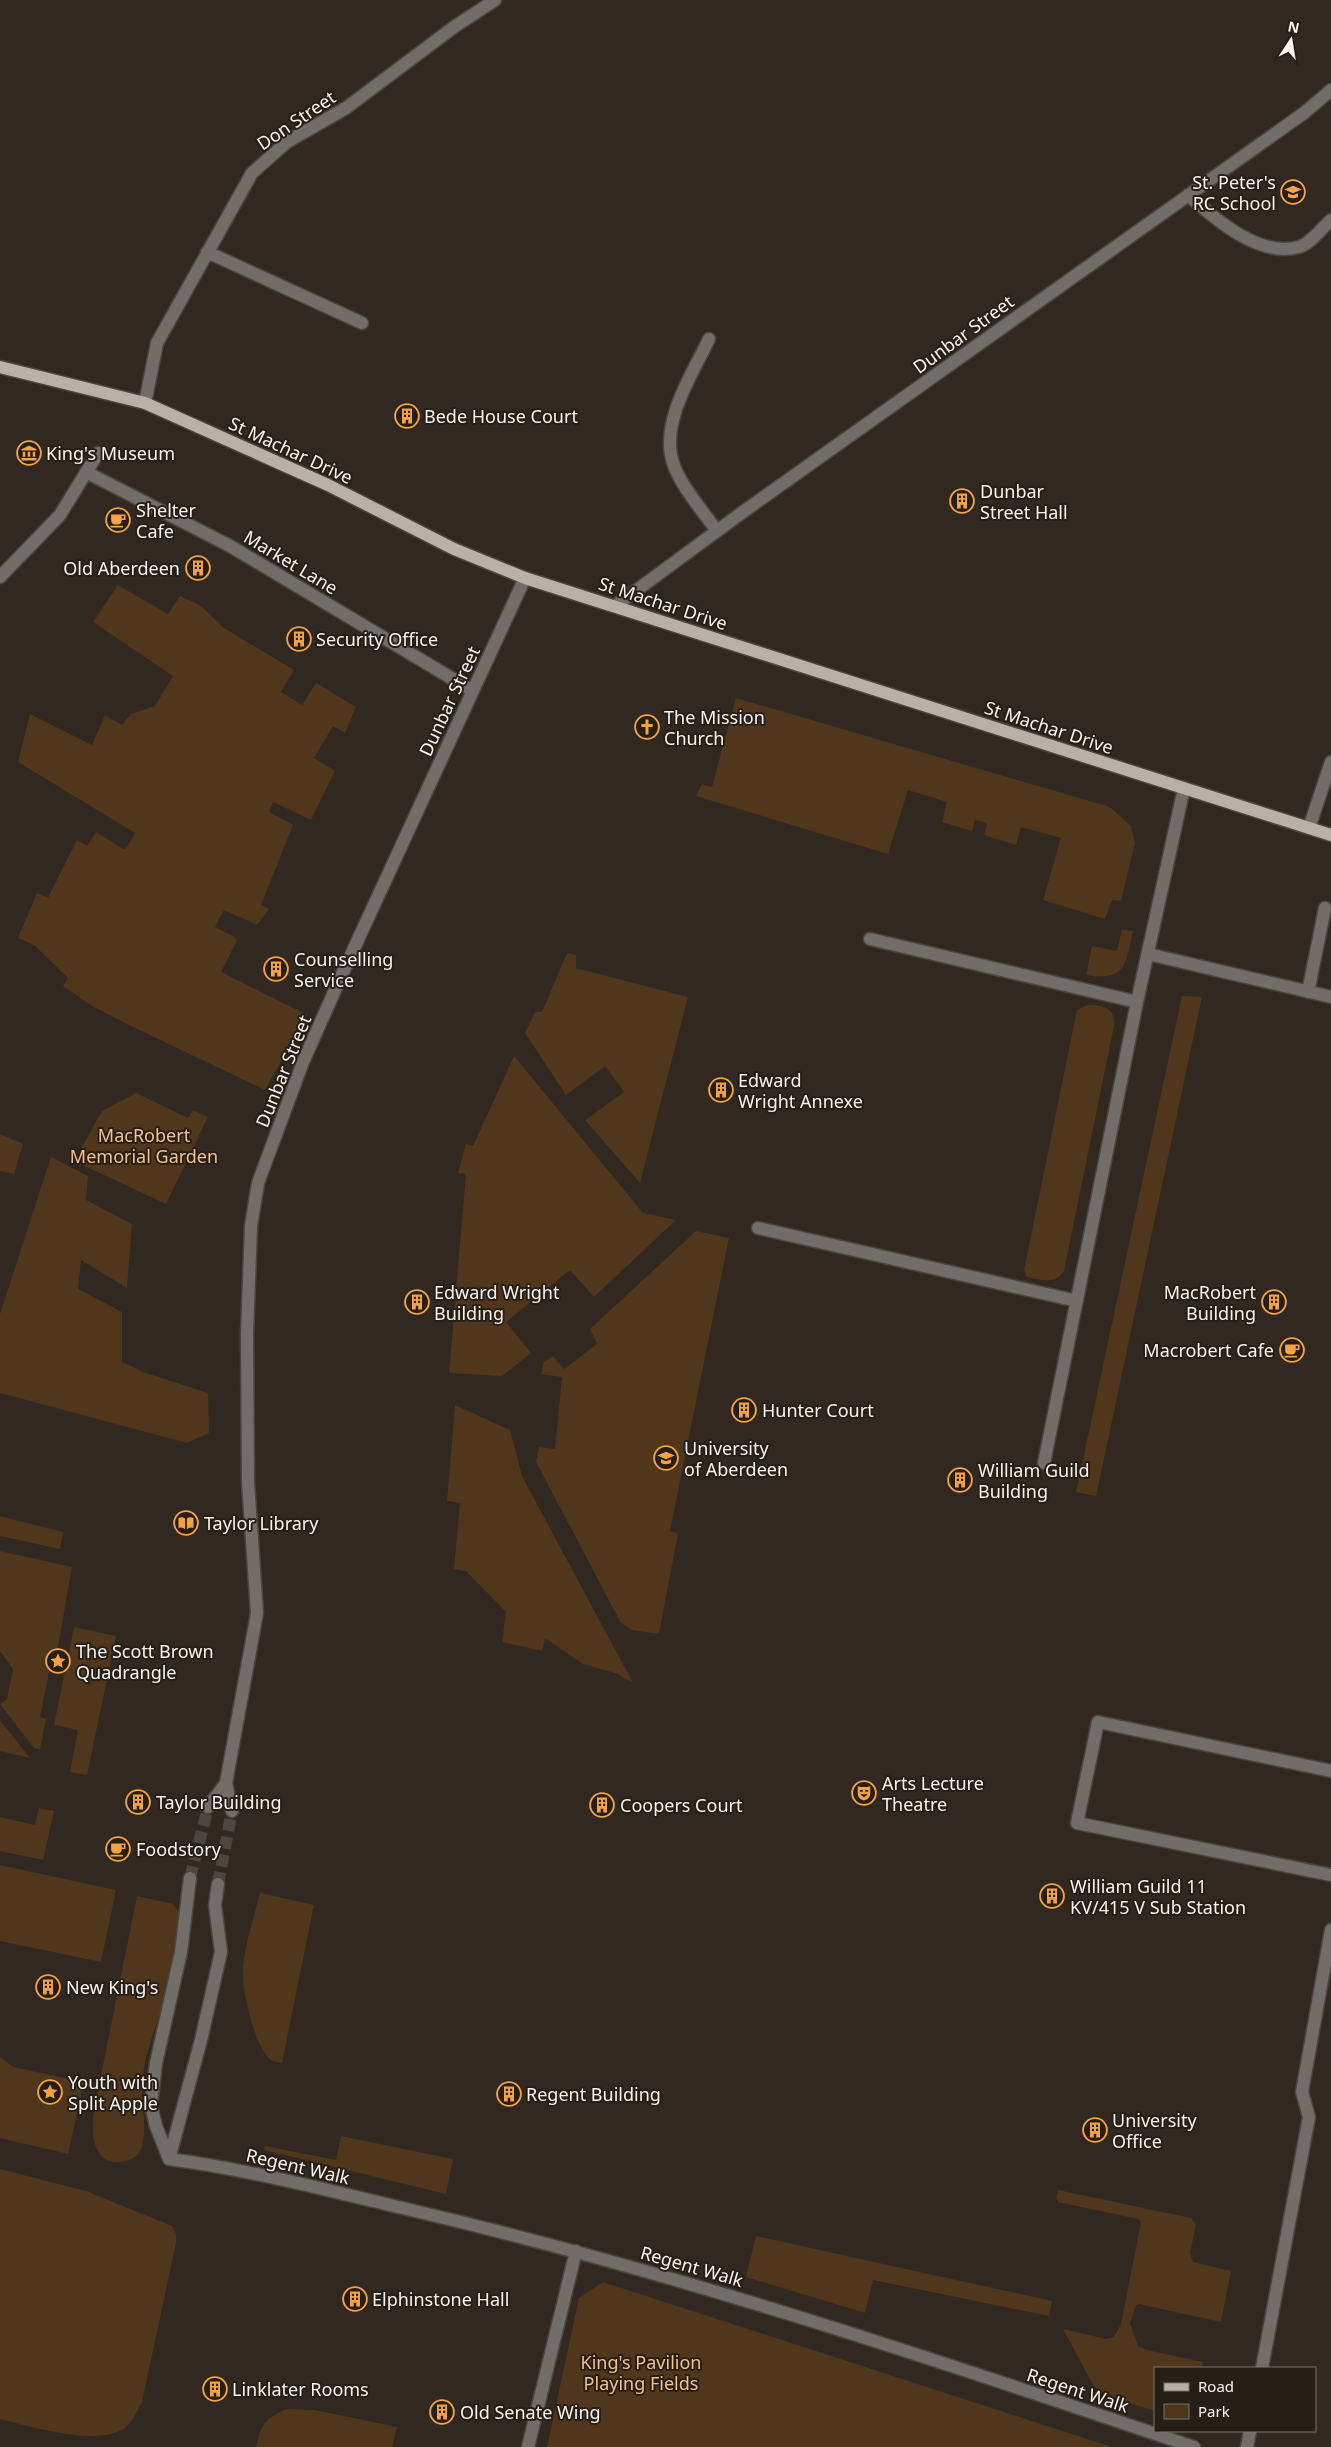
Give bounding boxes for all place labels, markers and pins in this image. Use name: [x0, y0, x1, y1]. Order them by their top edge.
place label: St. Peter's RC School: [1192, 170, 1276, 215]
school or university icon: St. Peter's RC School: [1280, 179, 1306, 205]
building icon: Bede House Court: [394, 403, 420, 429]
place label: Bede House Court: [424, 404, 578, 428]
museum icon: King's Museum: [16, 440, 42, 466]
place label: King's Museum: [46, 441, 175, 465]
place label: Dunbar Street Hall: [980, 479, 1068, 524]
building icon: Dunbar Street Hall: [949, 488, 975, 514]
place label: Shelter Cafe: [136, 498, 196, 543]
cafe icon: Shelter Cafe: [105, 507, 131, 533]
building icon: Old Aberdeen: [185, 555, 211, 581]
place label: Old Aberdeen: [63, 556, 180, 580]
building icon: Security Office: [286, 626, 312, 652]
place label: Security Office: [316, 627, 438, 651]
place label: The Mission Church: [664, 705, 765, 750]
church icon: The Mission Church: [634, 714, 660, 740]
place label: Counselling Service: [294, 947, 393, 992]
building icon: Counselling Service: [263, 956, 289, 982]
place label: Edward Wright Annexe: [738, 1068, 863, 1113]
building icon: Edward Wright Annexe: [708, 1077, 734, 1103]
place label: Edward Wright Building: [434, 1280, 560, 1325]
place label: MacRobert Building: [1164, 1280, 1256, 1325]
building icon: Edward Wright Building: [404, 1289, 430, 1315]
building icon: MacRobert Building: [1261, 1289, 1287, 1315]
cafe icon: Macrobert Cafe: [1279, 1337, 1305, 1363]
place label: Macrobert Cafe: [1143, 1338, 1274, 1362]
building icon: Hunter Court: [731, 1397, 757, 1423]
place label: Hunter Court: [762, 1398, 874, 1422]
place label: University of Aberdeen: [684, 1436, 788, 1481]
school or university icon: University of Aberdeen: [653, 1445, 679, 1471]
place label: William Guild Building: [978, 1458, 1090, 1503]
building icon: William Guild Building: [947, 1467, 973, 1493]
library icon: Taylor Library: [173, 1510, 199, 1536]
place label: Taylor Library: [204, 1511, 319, 1535]
place label: The Scott Brown Quadrangle: [76, 1639, 214, 1684]
place icon: The Scott Brown Quadrangle: [45, 1648, 71, 1674]
place label: Arts Lecture Theatre: [882, 1771, 984, 1816]
theatre icon: Arts Lecture Theatre: [851, 1780, 877, 1806]
building icon: Taylor Building: [125, 1789, 151, 1815]
place label: Taylor Building: [156, 1790, 282, 1814]
building icon: Coopers Court: [589, 1792, 615, 1818]
place label: Coopers Court: [620, 1793, 743, 1817]
cafe icon: Foodstory: [105, 1836, 131, 1862]
place label: Foodstory: [136, 1837, 222, 1861]
place label: William Guild 11 KV/415 V Sub Station: [1070, 1874, 1246, 1919]
building icon: William Guild 11 KV/415 V Sub Station: [1039, 1883, 1065, 1909]
building icon: New King's: [35, 1974, 61, 2000]
place label: New King's: [66, 1975, 158, 1999]
place label: Youth with Split Apple: [68, 2070, 158, 2115]
place icon: Youth with Split Apple: [37, 2079, 63, 2105]
building icon: Regent Building: [496, 2081, 522, 2107]
place label: Regent Building: [526, 2082, 661, 2106]
place label: University Office: [1112, 2108, 1197, 2153]
building icon: University Office: [1082, 2117, 1108, 2143]
building icon: Elphinstone Hall: [342, 2286, 368, 2312]
place label: Elphinstone Hall: [372, 2287, 509, 2311]
building icon: Linklater Rooms: [202, 2376, 228, 2402]
place label: Linklater Rooms: [232, 2377, 369, 2401]
building icon: Old Senate Wing: [429, 2399, 455, 2425]
place label: Old Senate Wing: [460, 2400, 601, 2424]

